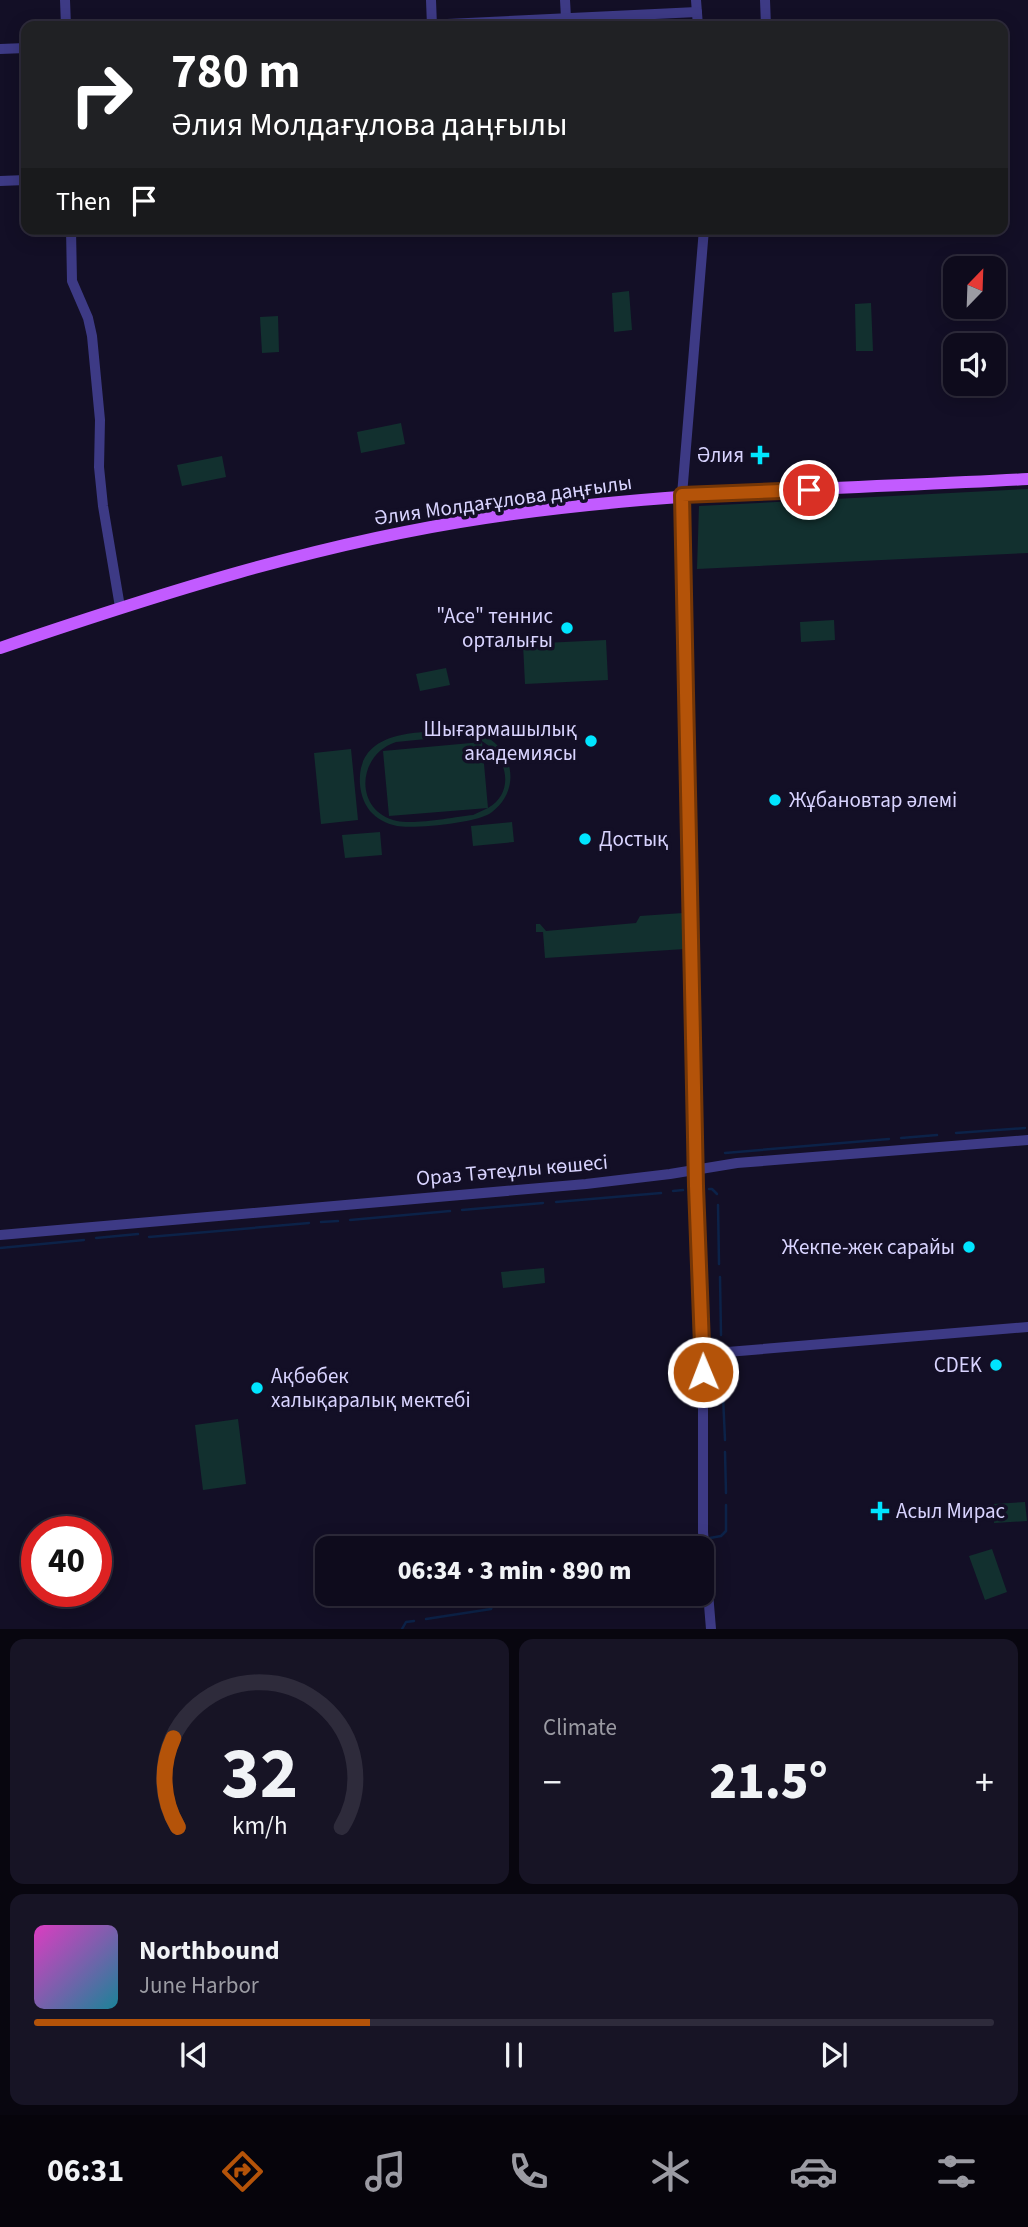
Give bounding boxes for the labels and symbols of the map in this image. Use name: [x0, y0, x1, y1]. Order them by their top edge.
north arrow: [943, 256, 1006, 318]
place label: Әлия: [697, 440, 744, 470]
marker: Әлия: [750, 445, 770, 465]
pin: [779, 460, 839, 520]
street label: Әлия Молдағұлова даңғылы: [372, 467, 634, 533]
place label: "Ace" теннис орталығы: [436, 601, 553, 655]
marker: "Ace" теннис орталығы: [559, 620, 575, 636]
place label: Шығармашылық академиясы: [424, 714, 577, 768]
marker: Шығармашылық академиясы: [583, 733, 599, 749]
place label: Жұбановтар әлемі: [789, 785, 957, 815]
marker: Жұбановтар әлемі: [767, 792, 783, 808]
place label: Достық: [599, 824, 668, 854]
marker: Достық: [577, 831, 593, 847]
street label: Ораз Тәтеұлы көшесі: [415, 1147, 609, 1193]
place label: Жекпе-жек сарайы: [782, 1232, 955, 1262]
marker: Жекпе-жек сарайы: [961, 1239, 977, 1255]
position arrow: [666, 1335, 740, 1409]
place label: CDEK: [934, 1350, 983, 1380]
marker: CDEK: [988, 1357, 1004, 1373]
place label: Ақбөбек халықаралық мектебі: [271, 1361, 471, 1415]
marker: Ақбөбек халықаралық мектебі: [249, 1380, 265, 1396]
place label: Асыл Мирас: [896, 1496, 1006, 1526]
marker: Асыл Мирас: [870, 1501, 890, 1521]
speed limit sign: 40: [21, 1516, 112, 1607]

